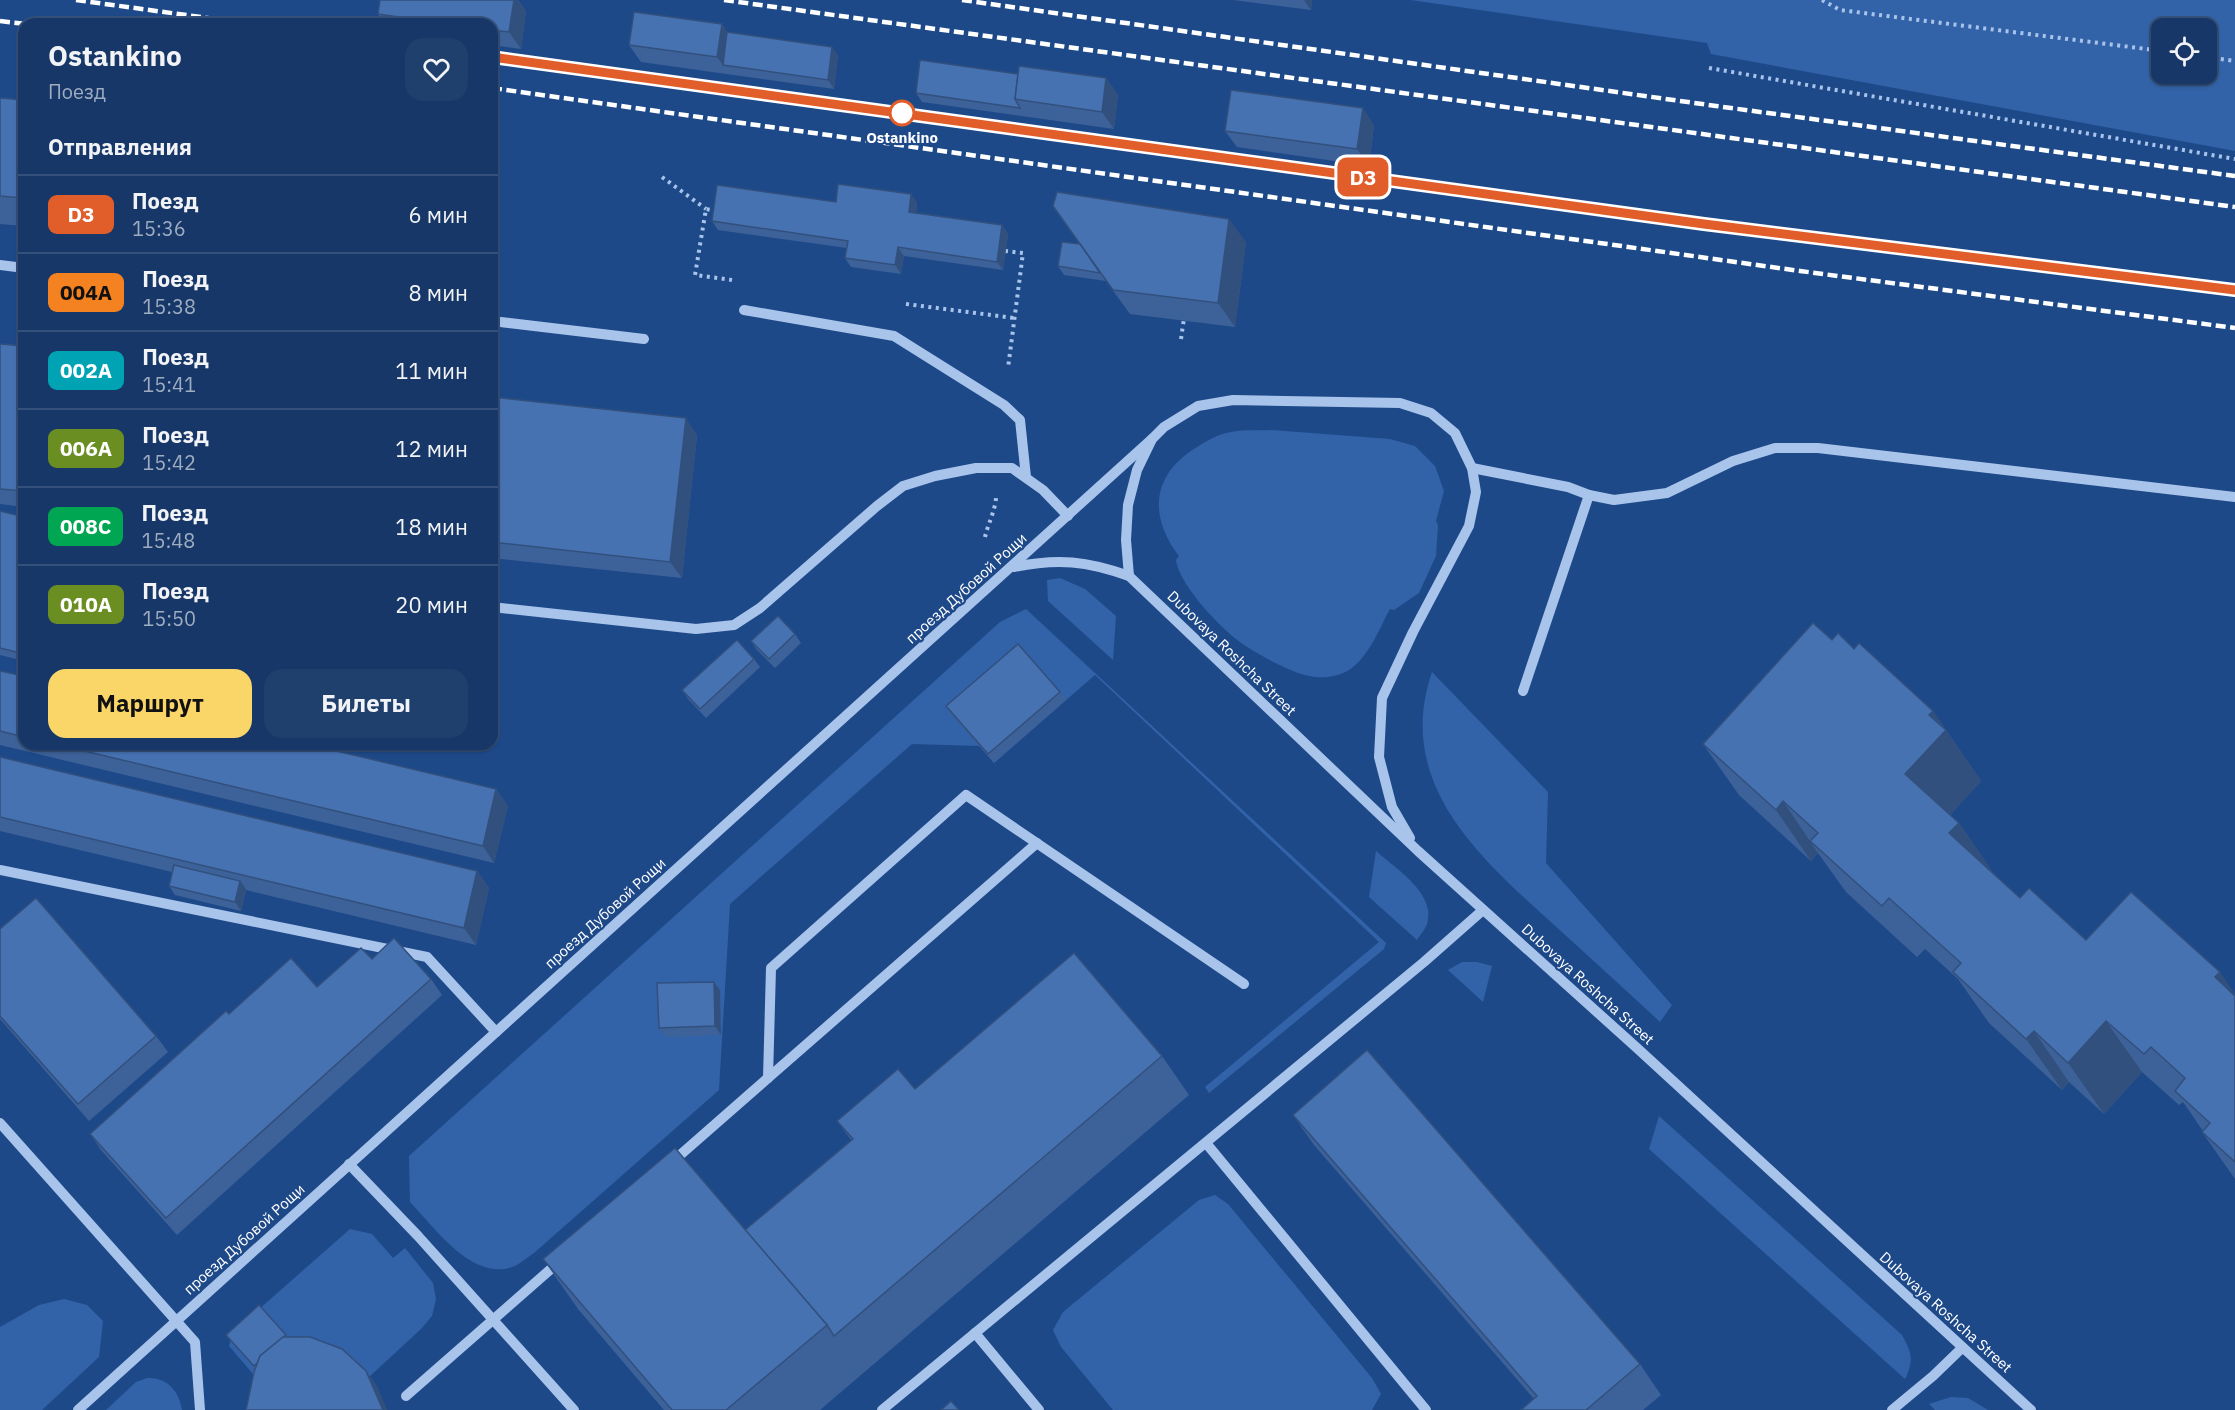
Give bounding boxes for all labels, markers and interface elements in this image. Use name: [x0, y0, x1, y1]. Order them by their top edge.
map controls: [2151, 18, 2217, 84]
button: locate: [2151, 18, 2217, 84]
text: Ostankino: [48, 37, 182, 74]
button: heart: [405, 38, 468, 101]
text: Поезд: [48, 78, 106, 105]
marker: Ostankino: [889, 100, 915, 126]
place label: Ostankino: [866, 128, 938, 147]
text: Отправления: [48, 132, 192, 161]
line badge: D3: [1336, 158, 1390, 196]
text: D3: [1349, 163, 1377, 191]
text: Поезд: [132, 186, 199, 215]
text: D3: [67, 200, 95, 228]
text: 6 мин: [408, 200, 468, 229]
text: 15:36: [132, 215, 186, 242]
text: Поезд: [142, 264, 209, 293]
text: 004А: [60, 278, 112, 306]
text: 8 мин: [408, 278, 468, 307]
text: 15:38: [142, 293, 196, 320]
text: Поезд: [142, 342, 209, 371]
text: 002А: [60, 356, 112, 384]
text: 11 мин: [395, 356, 468, 385]
text: 15:41: [142, 371, 196, 398]
text: Поезд: [142, 420, 209, 449]
text: 006А: [60, 434, 112, 462]
text: 12 мин: [395, 434, 468, 463]
text: 15:42: [142, 449, 196, 476]
text: Поезд: [141, 498, 208, 527]
text: 008С: [60, 512, 111, 540]
text: 18 мин: [395, 512, 468, 541]
text: 15:48: [141, 527, 195, 554]
street label: проезд Дубовой Рощи: [901, 529, 1031, 647]
text: Поезд: [142, 576, 209, 605]
street label: Dubovaya Roshcha Street: [1164, 586, 1300, 720]
text: 010А: [60, 590, 112, 618]
text: 20 мин: [395, 590, 468, 619]
text: 15:50: [142, 605, 196, 632]
button: Маршрут: [48, 669, 252, 738]
button: Билеты: [264, 669, 468, 738]
street label: проезд Дубовой Рощи: [540, 854, 670, 972]
street label: Dubovaya Roshcha Street: [1518, 919, 1658, 1049]
street label: проезд Дубовой Рощи: [179, 1180, 309, 1298]
street label: Dubovaya Roshcha Street: [1876, 1247, 2016, 1377]

